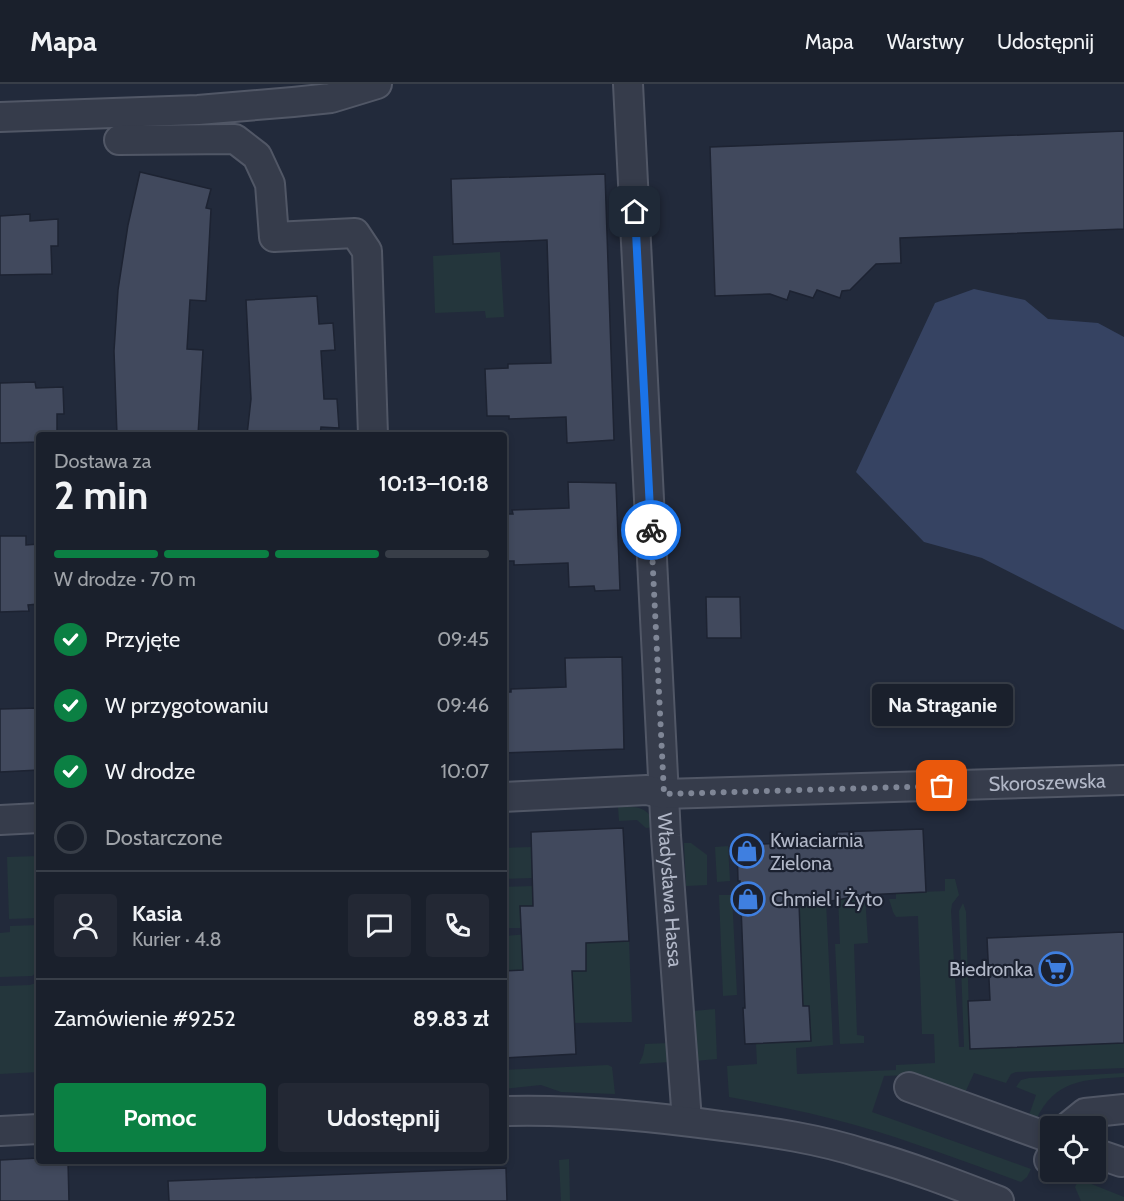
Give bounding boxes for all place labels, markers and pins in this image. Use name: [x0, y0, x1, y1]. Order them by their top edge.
pin: [609, 186, 660, 237]
callout: Na Straganie: [872, 684, 1012, 726]
pin: [916, 760, 967, 811]
place label: Kwiaciarnia Zielona: [770, 828, 863, 875]
shop icon: Kwiaciarnia Zielona: [729, 833, 765, 869]
shop icon: Chmiel i Żyto: [730, 881, 766, 917]
place label: Chmiel i Żyto: [771, 887, 883, 911]
supermarket icon: Biedronka: [1038, 951, 1074, 987]
place label: Biedronka: [949, 957, 1033, 981]

